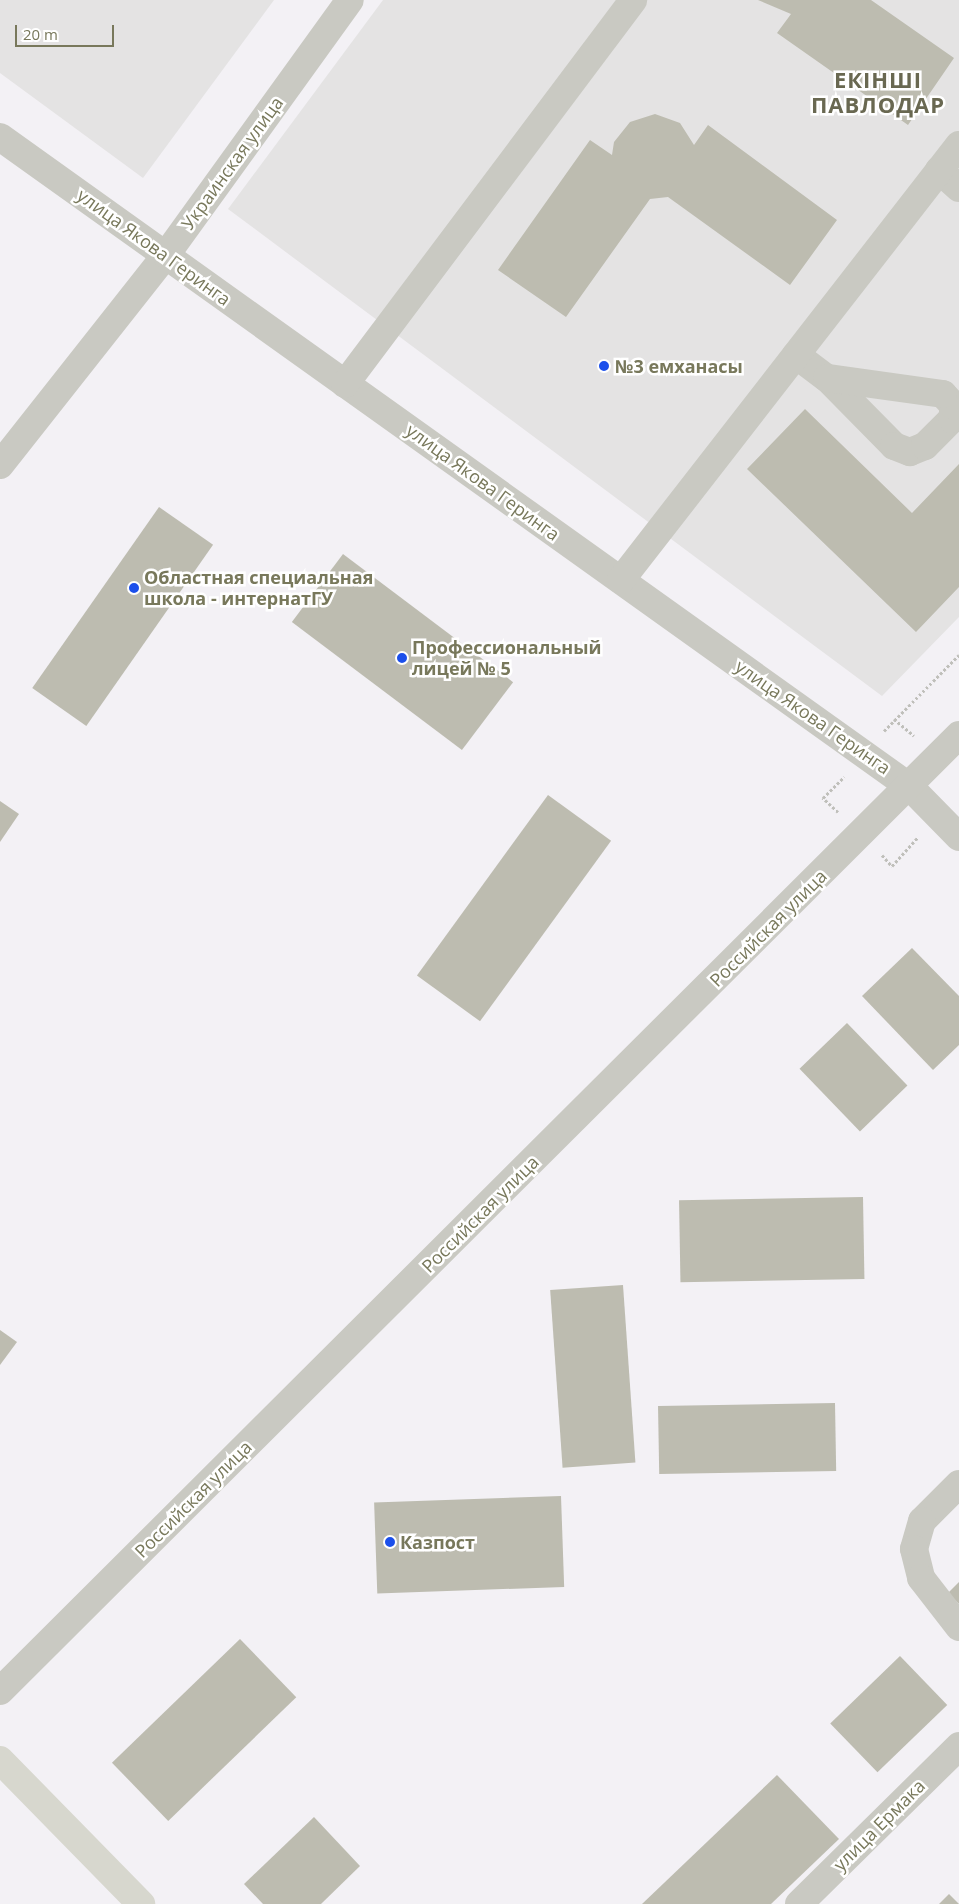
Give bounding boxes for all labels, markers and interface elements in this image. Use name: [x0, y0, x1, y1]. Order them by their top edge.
scale bar: [18, 15, 116, 47]
text: 20 m: [23, 24, 58, 44]
district label: ЕКІНШІ ПАВЛОДАР: [810, 66, 946, 118]
street label: Украинская улица: [177, 92, 287, 234]
street label: улица Якова Геринга: [73, 184, 235, 310]
place label: №3 емханасы: [615, 355, 743, 377]
marker: №3 емханасы: [597, 359, 611, 373]
street label: улица Якова Геринга: [402, 419, 564, 545]
place label: Областная специальная школа - интернатГУ: [144, 567, 373, 610]
marker: Областная специальная школа - интернатГУ: [128, 582, 140, 594]
place label: Профессиональный лицей № 5: [412, 637, 601, 680]
marker: Профессиональный лицей № 5: [396, 652, 408, 664]
street label: улица Якова Геринга: [731, 655, 895, 779]
street label: Российская улица: [705, 865, 831, 991]
street label: Российская улица: [417, 1151, 543, 1277]
street label: Российская улица: [130, 1436, 256, 1562]
place label: Казпост: [400, 1531, 475, 1553]
marker: Казпост: [384, 1536, 396, 1548]
street label: улица Ермака: [829, 1775, 929, 1875]

